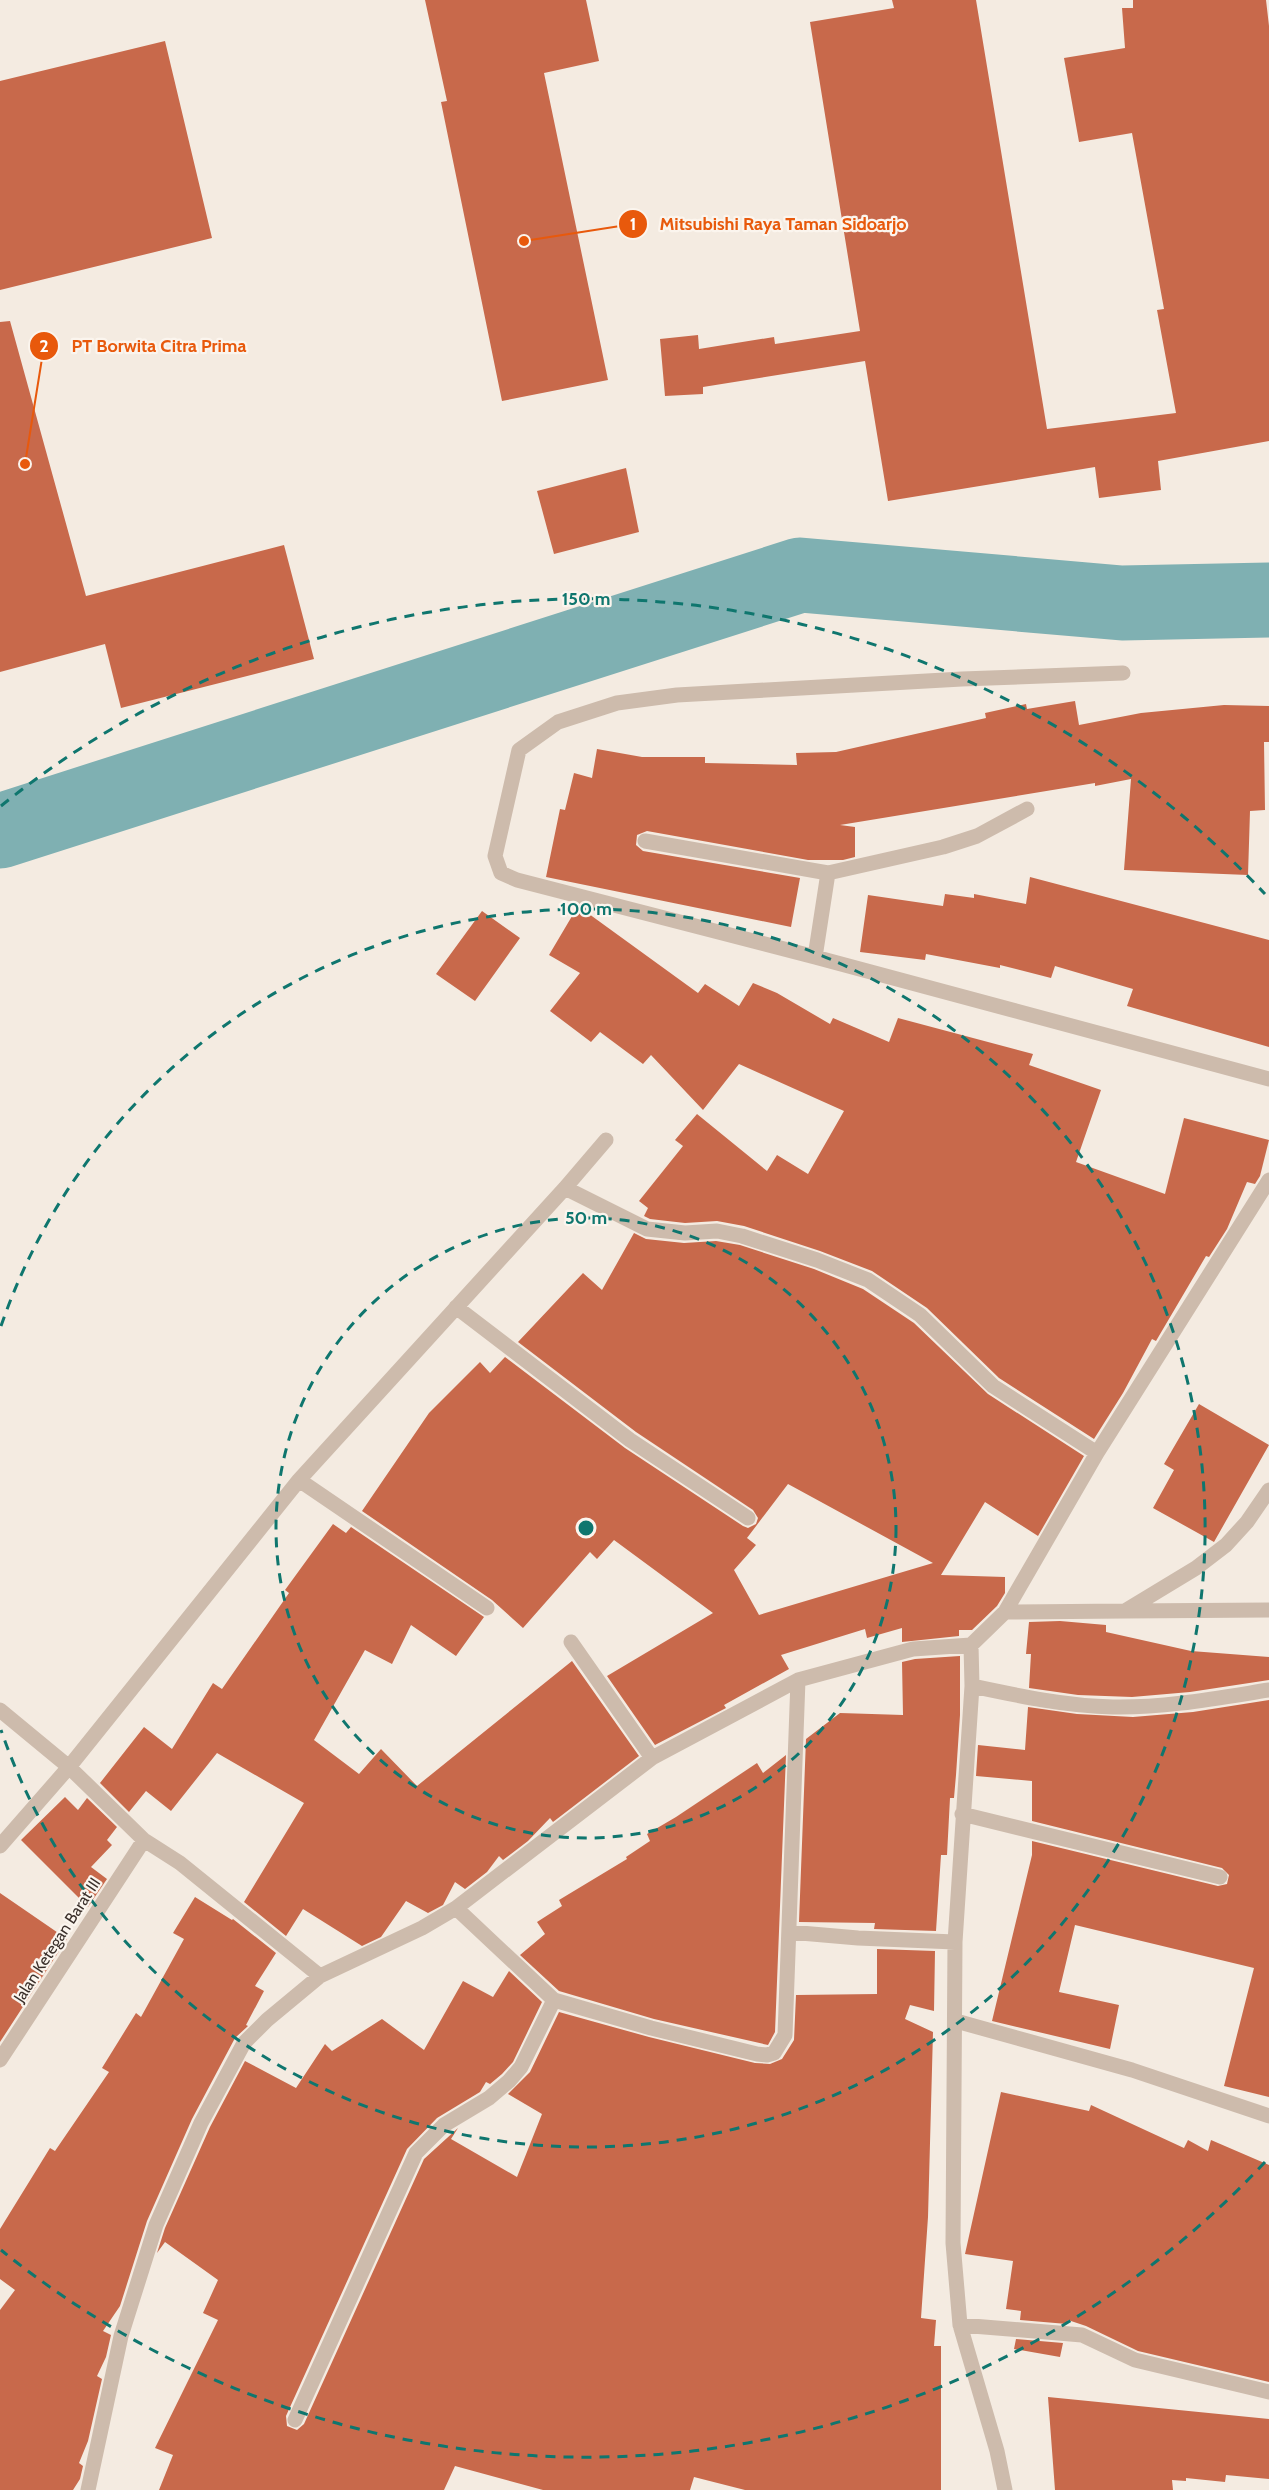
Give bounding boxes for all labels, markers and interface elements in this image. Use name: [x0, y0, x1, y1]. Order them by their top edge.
callout: Mitsubishi Raya Taman Sidoarjo: [618, 206, 919, 242]
text: 1: [630, 213, 636, 235]
text: Mitsubishi Raya Taman Sidoarjo: [660, 213, 906, 235]
callout: PT Borwita Citra Prima: [29, 328, 258, 364]
text: 2: [39, 335, 49, 357]
text: PT Borwita Citra Prima: [72, 335, 247, 357]
text: 150 m: [562, 588, 610, 610]
text: 100 m: [560, 898, 612, 920]
text: 50 m: [565, 1207, 607, 1229]
centre of rings: [576, 1518, 596, 1538]
street label: Jalan Ketegan Barat III: [9, 1874, 104, 2007]

